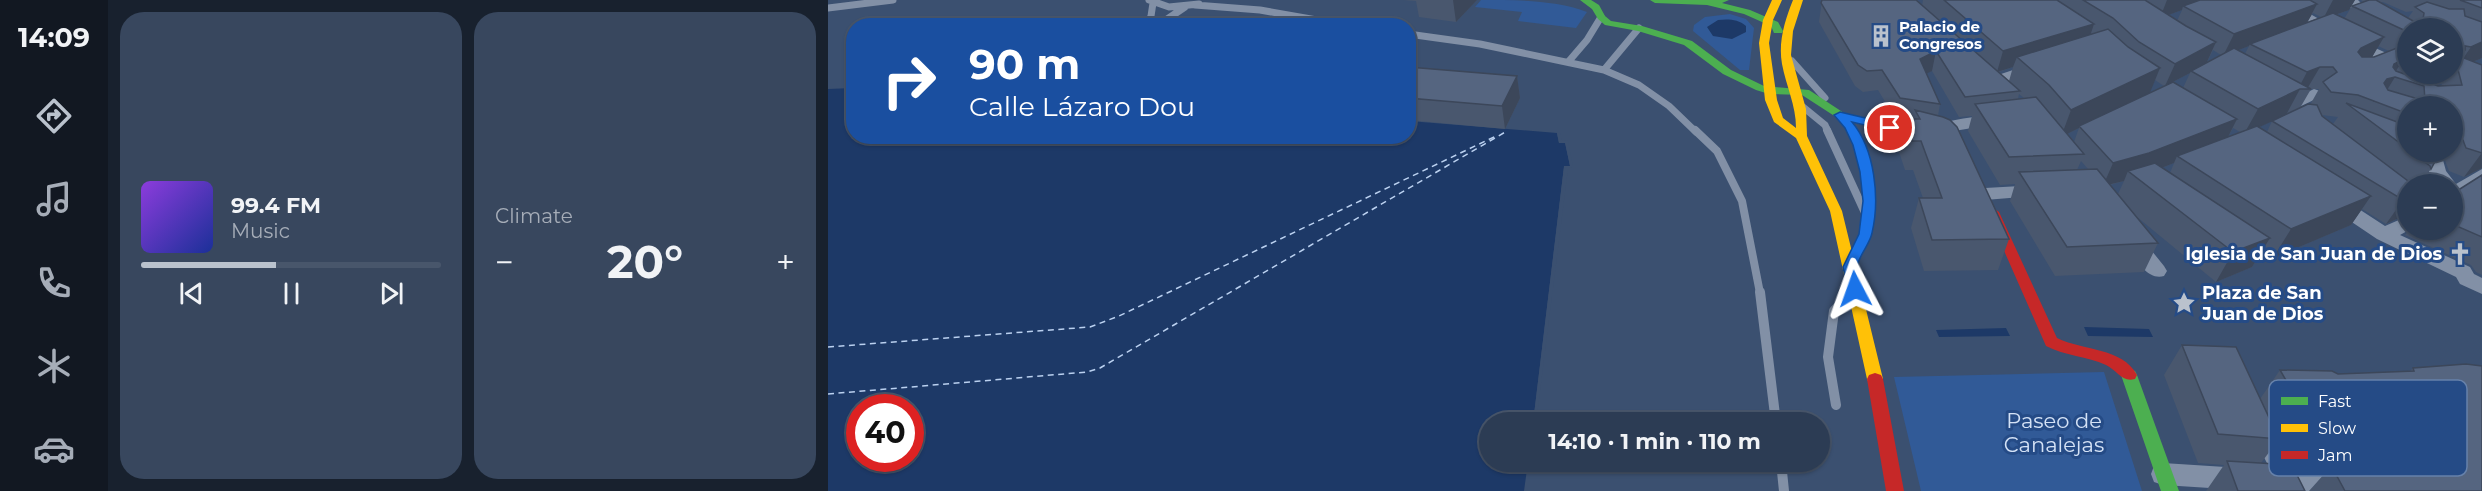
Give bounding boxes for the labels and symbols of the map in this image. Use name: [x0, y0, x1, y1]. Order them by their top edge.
place label: Palacio de Congresos: [1899, 17, 1982, 53]
building icon: Palacio de Congresos: [1868, 23, 1894, 49]
pin: [1864, 102, 1915, 153]
church icon: Iglesia de San Juan de Dios: [2447, 241, 2473, 267]
place label: Iglesia de San Juan de Dios: [2185, 243, 2442, 265]
position arrow: [1823, 257, 1887, 321]
place label: Plaza de San Juan de Dios: [2201, 282, 2324, 325]
place icon: Plaza de San Juan de Dios: [2171, 290, 2197, 316]
legend: [2269, 380, 2467, 476]
text: Fast: [2318, 392, 2352, 411]
speed limit sign: 40: [846, 394, 924, 472]
park label: Paseo de Canalejas: [2004, 408, 2104, 457]
text: Slow: [2318, 419, 2356, 438]
text: Jam: [2317, 446, 2352, 465]

